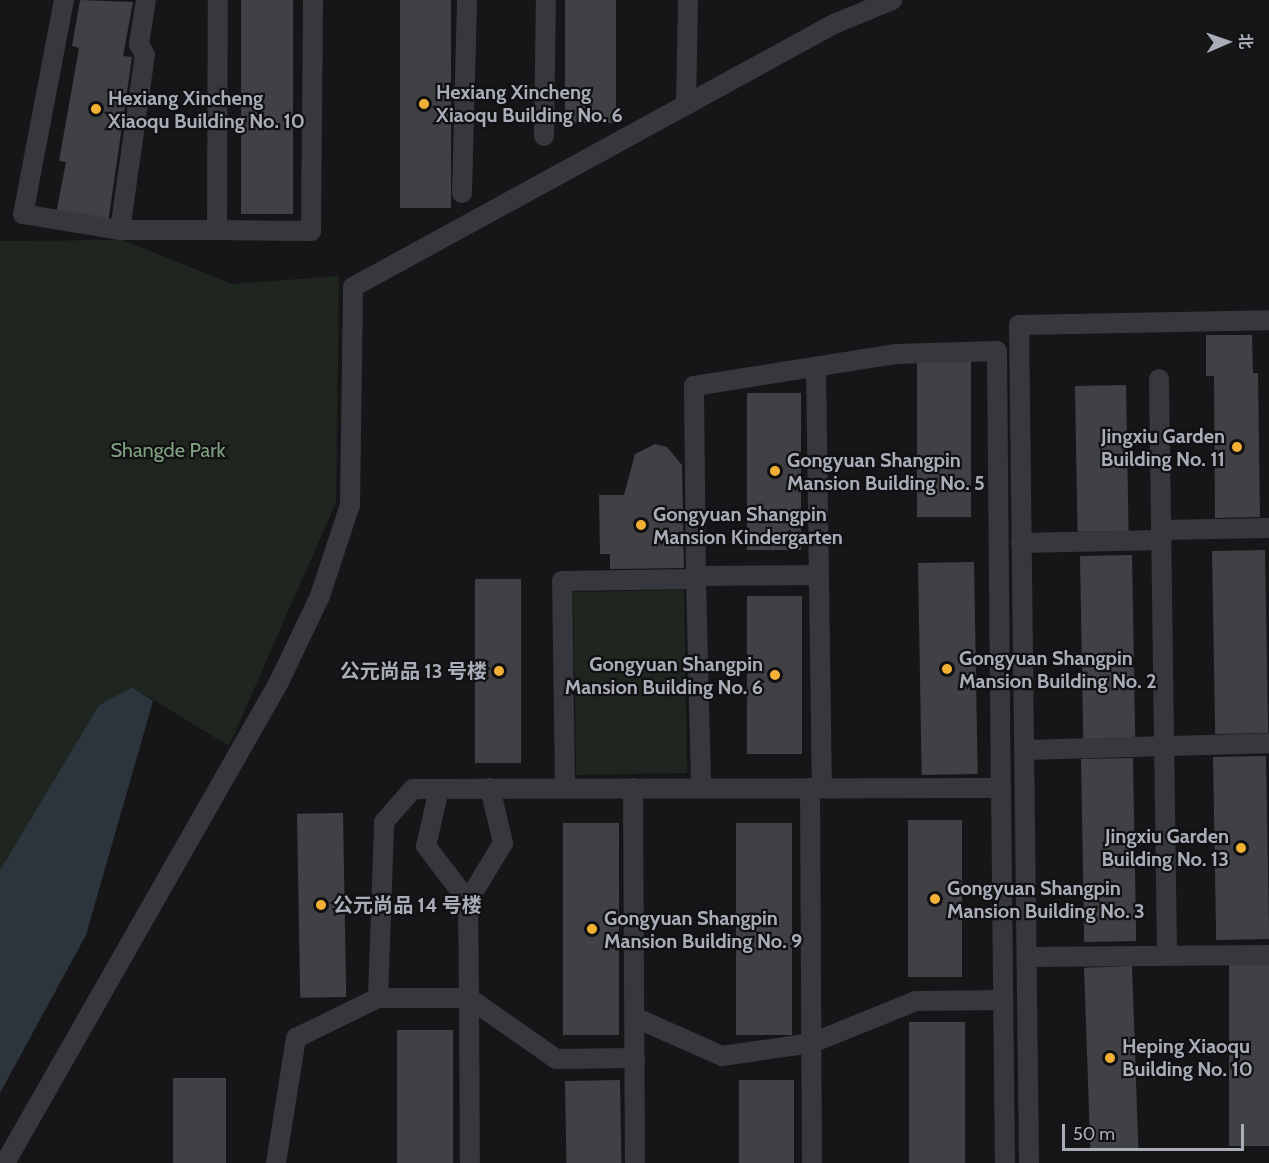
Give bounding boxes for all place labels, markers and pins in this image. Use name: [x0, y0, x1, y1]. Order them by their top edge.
place label: Hexiang Xincheng Xiaoqu Building No. 6: [436, 80, 623, 127]
place label: Hexiang Xincheng Xiaoqu Building No. 10: [108, 86, 305, 133]
marker: Hexiang Xincheng Xiaoqu Building No. 6: [417, 97, 431, 111]
marker: Hexiang Xincheng Xiaoqu Building No. 10: [89, 102, 103, 116]
place label: Jingxiu Garden Building No. 11: [1101, 424, 1225, 471]
marker: Jingxiu Garden Building No. 11: [1230, 440, 1244, 454]
place label: Gongyuan Shangpin Mansion Building No. 5: [787, 448, 985, 495]
marker: Gongyuan Shangpin Mansion Building No. 5: [768, 464, 782, 478]
place label: Gongyuan Shangpin Mansion Kindergarten: [653, 502, 843, 549]
marker: Gongyuan Shangpin Mansion Kindergarten: [634, 518, 648, 532]
place label: Gongyuan Shangpin Mansion Building No. 2: [959, 646, 1157, 693]
place label: Gongyuan Shangpin Mansion Building No. 6: [565, 652, 763, 699]
place label: 公元尚品 13 号楼: [340, 659, 487, 683]
marker: Gongyuan Shangpin Mansion Building No. 2: [940, 662, 954, 676]
marker: 公元尚品 13 号楼: [492, 664, 506, 678]
marker: Gongyuan Shangpin Mansion Building No. 6: [768, 668, 782, 682]
place label: Jingxiu Garden Building No. 13: [1101, 825, 1229, 872]
marker: Jingxiu Garden Building No. 13: [1234, 841, 1248, 855]
place label: Gongyuan Shangpin Mansion Building No. 3: [947, 876, 1145, 923]
marker: Gongyuan Shangpin Mansion Building No. 3: [928, 892, 942, 906]
place label: 公元尚品 14 号楼: [333, 893, 482, 917]
marker: 公元尚品 14 号楼: [314, 898, 328, 912]
place label: Gongyuan Shangpin Mansion Building No. 9: [604, 906, 802, 953]
marker: Gongyuan Shangpin Mansion Building No. 9: [585, 922, 599, 936]
place label: Heping Xiaoqu Building No. 10: [1122, 1034, 1253, 1081]
marker: Heping Xiaoqu Building No. 10: [1103, 1051, 1117, 1065]

